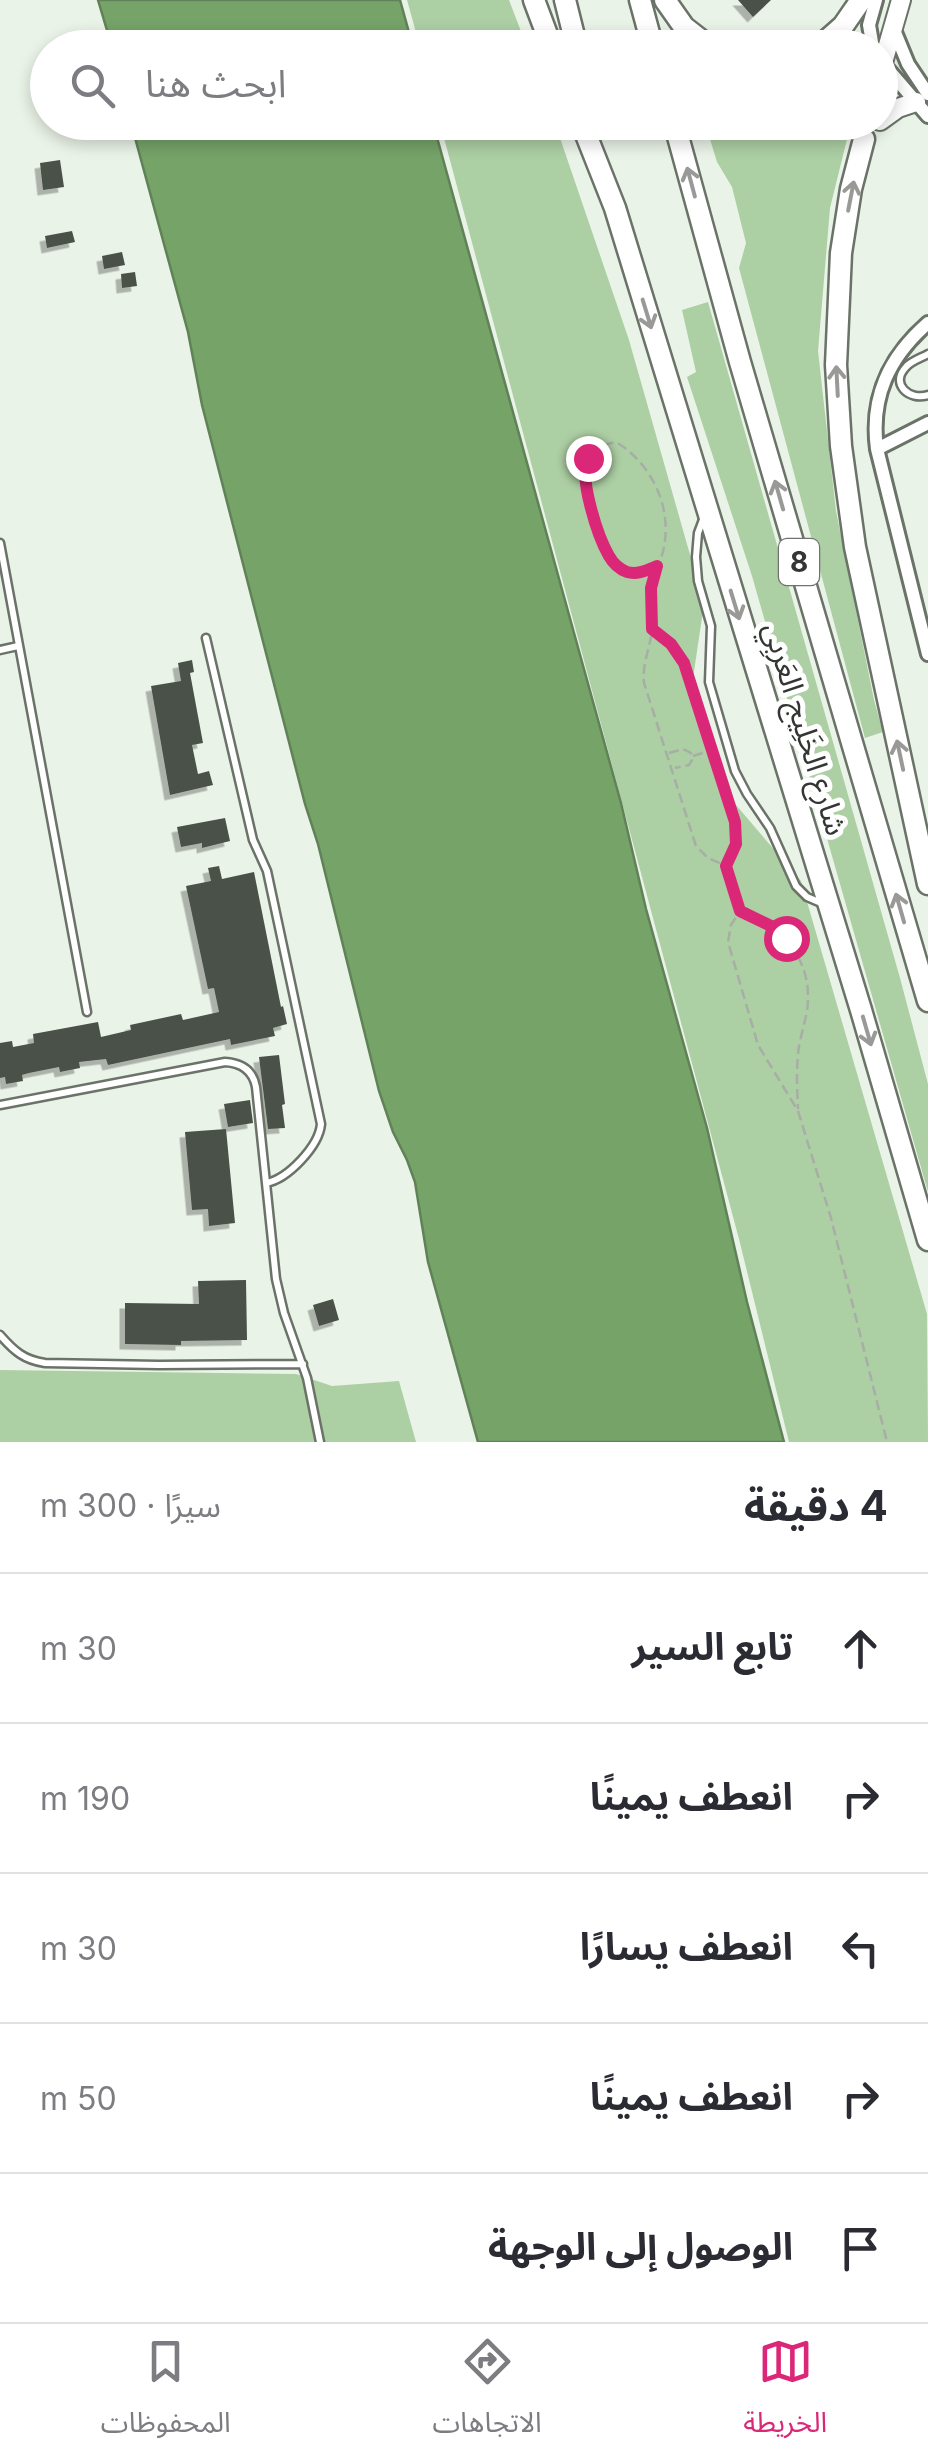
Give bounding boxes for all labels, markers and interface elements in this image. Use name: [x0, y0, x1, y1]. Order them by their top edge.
search box: [30, 30, 898, 140]
icon: search: [65, 58, 120, 113]
text: ابحث هنا: [145, 60, 287, 106]
one-way arrow: [680, 167, 699, 199]
one-way arrow: [842, 181, 861, 213]
one-way arrow: [639, 298, 657, 329]
one-way arrow: [827, 365, 846, 397]
route end: [566, 436, 612, 482]
one-way arrow: [769, 480, 787, 511]
road number: 8: [779, 539, 819, 585]
one-way arrow: [727, 588, 745, 620]
street label: شارع الخَلِيج العَربِي: [751, 618, 855, 841]
one-way arrow: [890, 740, 908, 772]
one-way arrow: [890, 892, 909, 924]
route start: [764, 916, 810, 962]
one-way arrow: [859, 1014, 877, 1046]
text: 4 دقيقة: [744, 1480, 888, 1531]
text: سيرًا · 300 m: [40, 1486, 221, 1525]
icon: ahead: [833, 1621, 888, 1676]
text: تابع السير: [632, 1623, 793, 1669]
text: 30 m: [40, 1629, 117, 1668]
icon: right: [833, 1771, 888, 1826]
text: انعطف يمينًا: [590, 1773, 793, 1819]
text: 190 m: [40, 1779, 130, 1818]
icon: left: [833, 1921, 888, 1976]
text: انعطف يسارًا: [580, 1923, 793, 1969]
text: 30 m: [40, 1929, 117, 1968]
icon: right: [833, 2071, 888, 2126]
text: انعطف يمينًا: [590, 2073, 793, 2119]
text: 50 m: [40, 2079, 117, 2118]
icon: arrive: [833, 2221, 888, 2276]
text: الوصول إلى الوجهة: [488, 2223, 793, 2269]
tab: المحفوظات: [101, 2334, 231, 2453]
tab: الاتجاهات: [432, 2334, 542, 2453]
tab: الخريطة: [743, 2334, 827, 2453]

